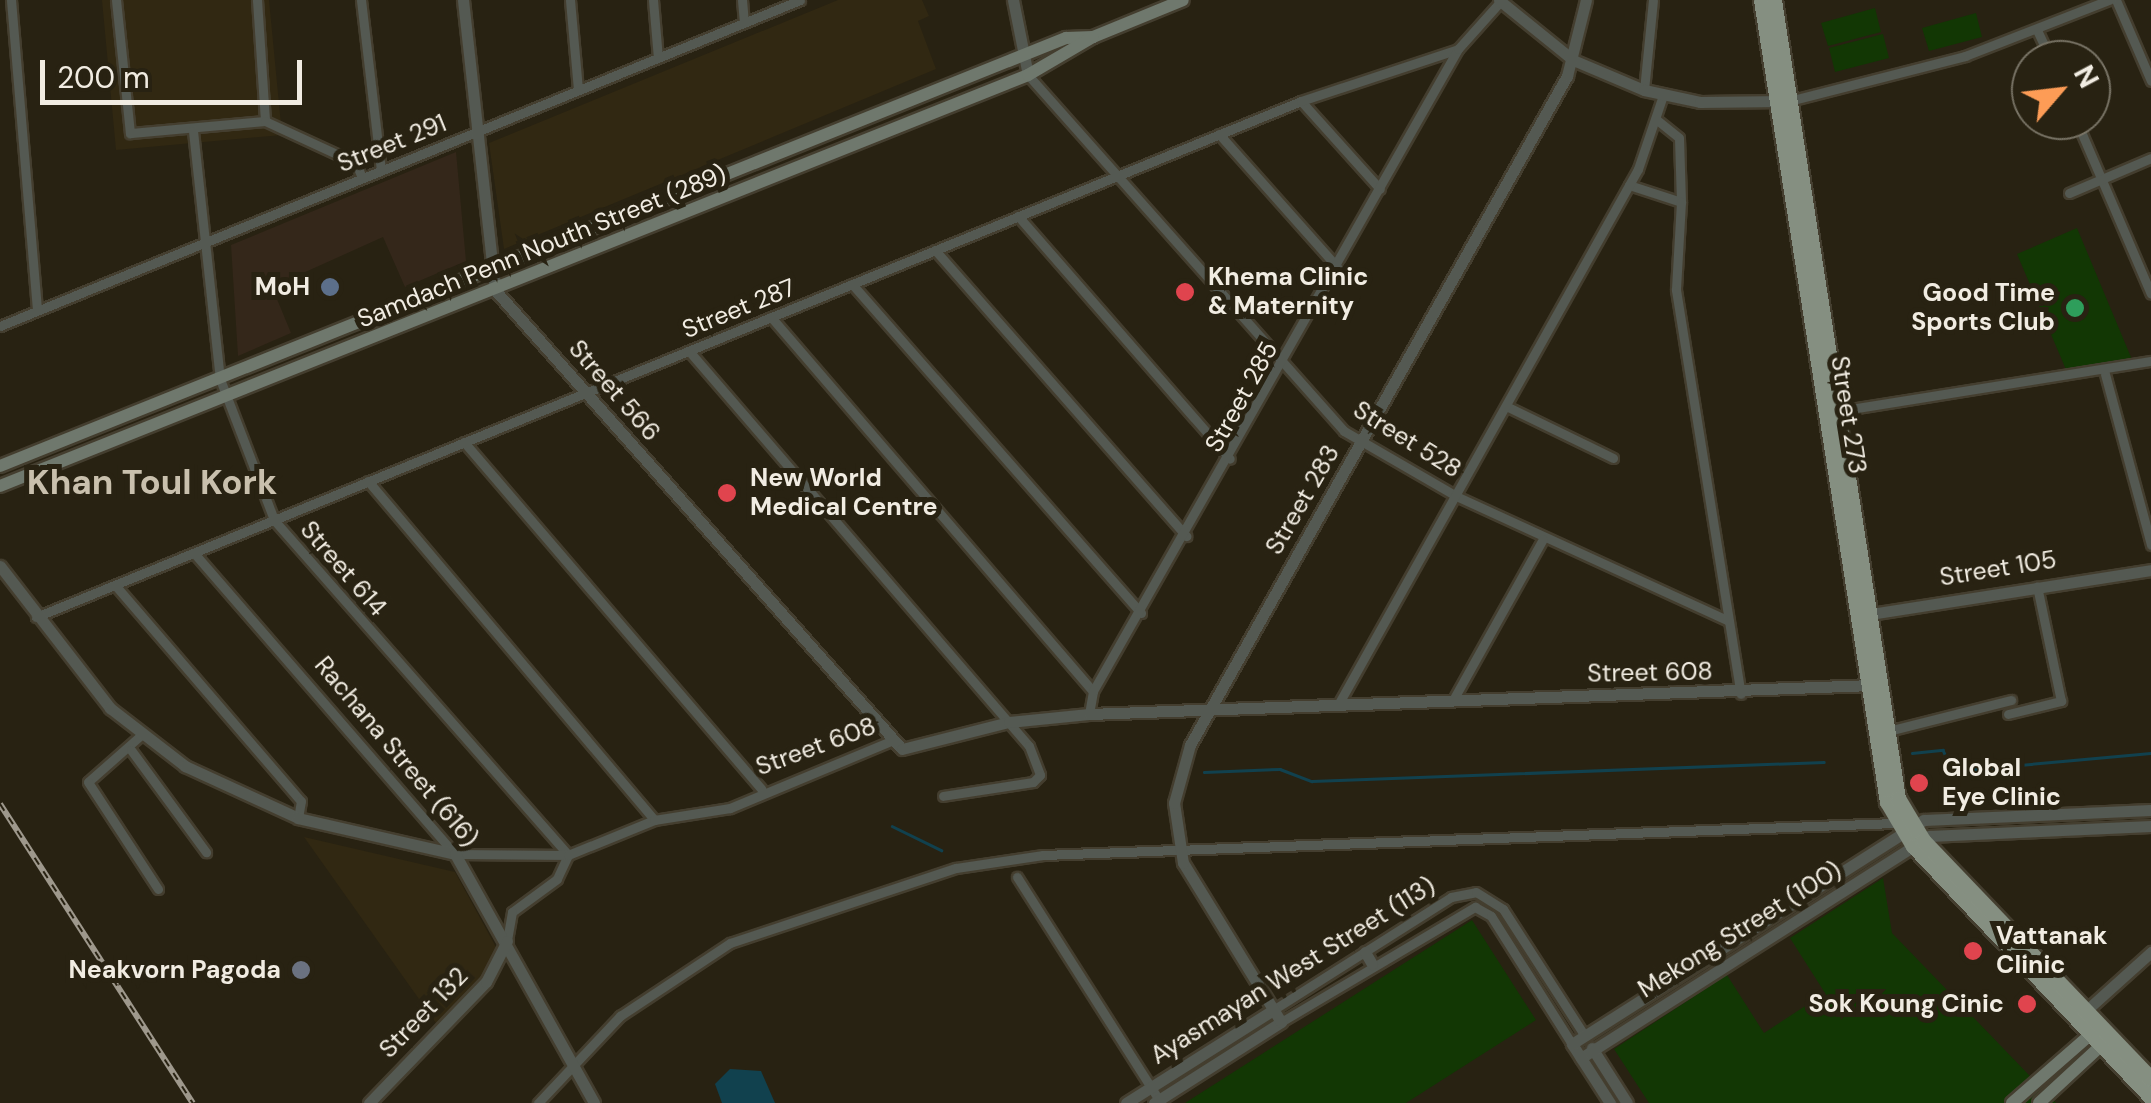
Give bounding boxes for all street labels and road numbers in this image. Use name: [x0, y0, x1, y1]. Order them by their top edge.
street label: Street 291: [333, 109, 451, 179]
street label: Samdach Penn Nouth Street (289): [353, 159, 731, 335]
street label: Street 287: [678, 273, 800, 345]
street label: Street 566: [562, 334, 666, 448]
street label: Street 285: [1199, 336, 1285, 458]
street label: Street 273: [1824, 354, 1872, 476]
street label: Street 528: [1348, 395, 1466, 485]
street label: Street 283: [1260, 440, 1346, 560]
street label: Street 614: [294, 515, 392, 623]
street label: Street 105: [1938, 545, 2058, 593]
street label: Rachana Street (616): [308, 651, 484, 853]
street label: Street 608: [1587, 657, 1713, 689]
street label: Street 608: [752, 711, 880, 783]
street label: Mekong Street (100): [1633, 855, 1847, 1005]
street label: Ayasmayan West Street (113): [1145, 871, 1441, 1071]
street label: Street 132: [373, 961, 475, 1065]

